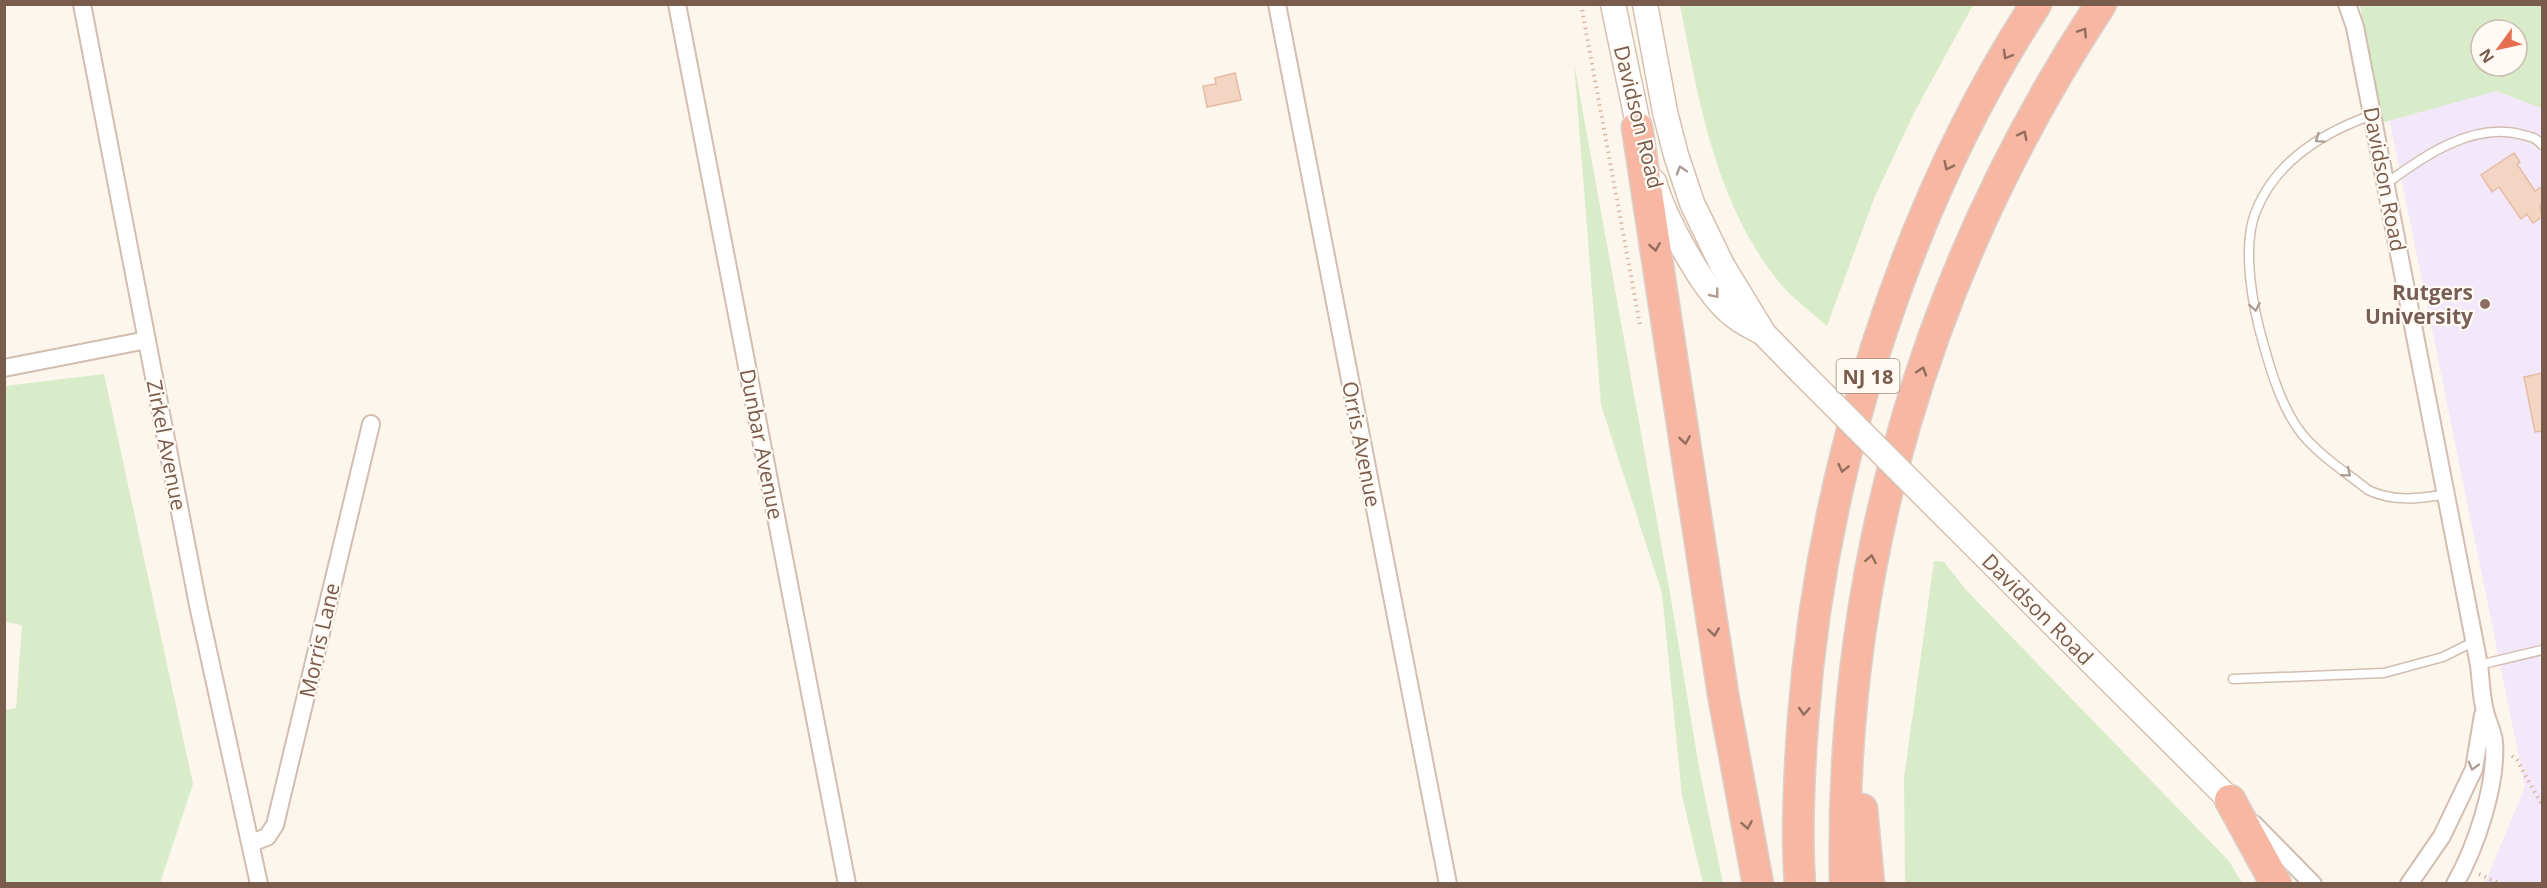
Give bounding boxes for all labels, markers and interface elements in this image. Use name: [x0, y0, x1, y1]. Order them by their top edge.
north arrow: [2469, 18, 2529, 78]
one-way arrow: [2076, 27, 2087, 38]
street label: Davidson Road: [1608, 42, 1670, 192]
text: N: [2474, 45, 2499, 68]
one-way arrow: [2003, 49, 2014, 59]
street label: Davidson Road: [2357, 104, 2413, 254]
one-way arrow: [2016, 130, 2028, 141]
one-way arrow: [2315, 131, 2326, 142]
one-way arrow: [1944, 159, 1956, 170]
one-way arrow: [1676, 165, 1688, 176]
one-way arrow: [1649, 242, 1661, 251]
place label: Rutgers University: [2365, 278, 2473, 330]
one-way arrow: [1707, 287, 1718, 298]
marker: Rutgers University: [2478, 297, 2492, 311]
one-way arrow: [2248, 302, 2261, 312]
road number: NJ 18: [1836, 359, 1900, 393]
street label: Dunbar Avenue: [734, 366, 790, 522]
one-way arrow: [1914, 366, 1927, 377]
street label: Zirkel Avenue: [141, 377, 193, 513]
street label: Orris Avenue: [1336, 379, 1388, 509]
one-way arrow: [1679, 435, 1691, 444]
one-way arrow: [1837, 463, 1850, 473]
one-way arrow: [2340, 465, 2351, 476]
street label: Davidson Road: [1976, 547, 2100, 671]
one-way arrow: [1864, 555, 1877, 565]
street label: Morris Lane: [292, 580, 346, 700]
one-way arrow: [1707, 627, 1720, 637]
one-way arrow: [1798, 707, 1811, 716]
one-way arrow: [2468, 760, 2480, 771]
one-way arrow: [1740, 820, 1752, 829]

